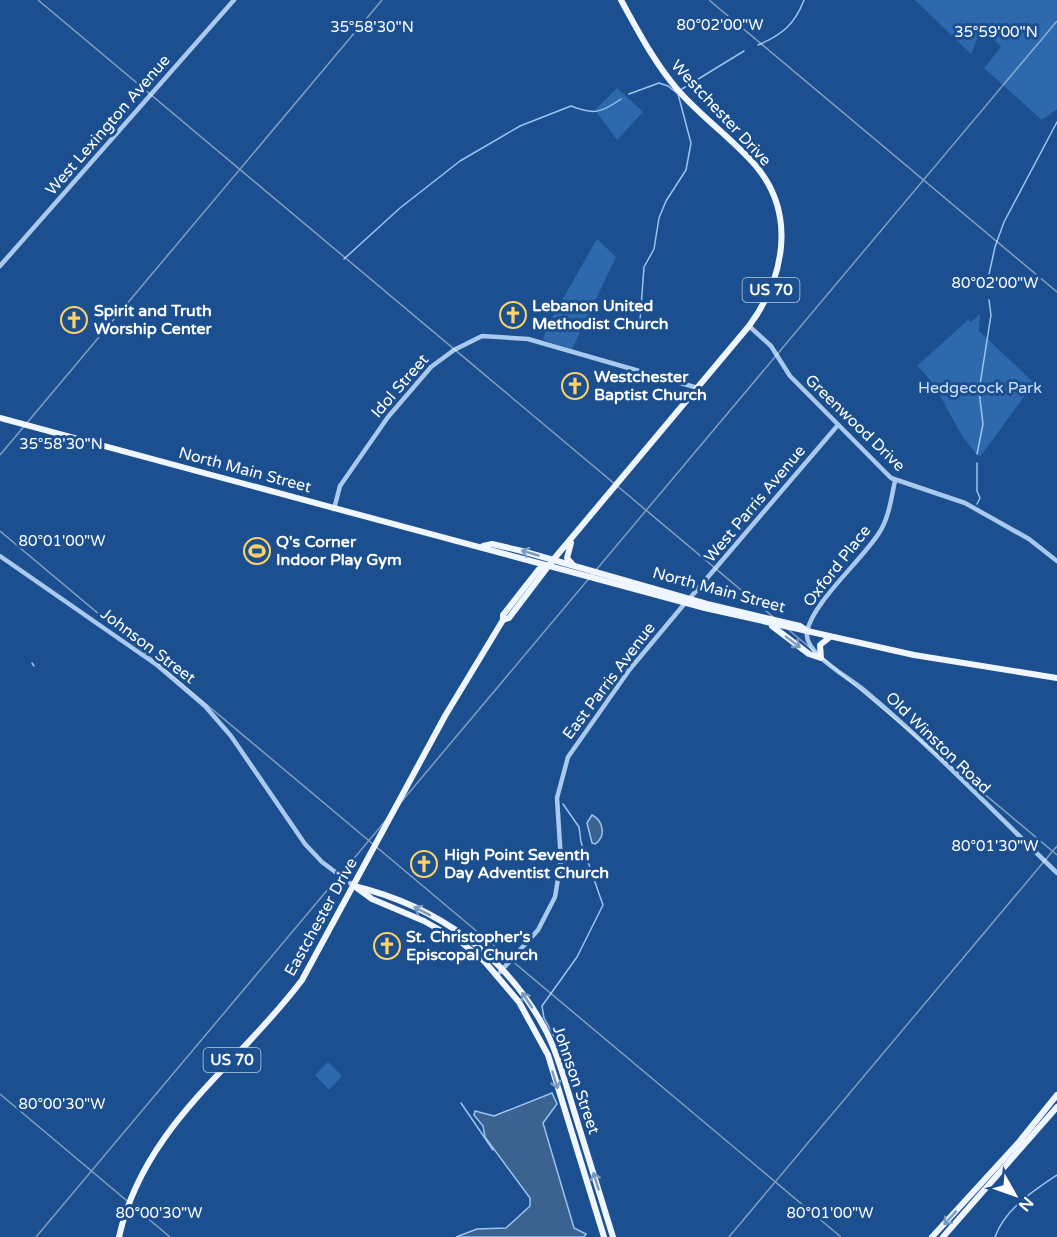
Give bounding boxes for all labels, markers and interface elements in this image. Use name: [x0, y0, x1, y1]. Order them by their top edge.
text: 80°02'00"W: [677, 16, 763, 34]
text: 35°58'30"N: [330, 18, 414, 36]
text: 35°59'00"N: [954, 23, 1038, 41]
street label: West Lexington Avenue: [41, 51, 175, 199]
street label: Westchester Drive: [667, 56, 775, 170]
text: 80°02'00"W: [952, 274, 1038, 292]
road number: US 70: [742, 278, 800, 302]
place label: Lebanon United Methodist Church: [532, 296, 669, 334]
church icon: Lebanon United Methodist Church: [498, 300, 528, 330]
place label: Spirit and Truth Worship Center: [94, 301, 213, 339]
church icon: Spirit and Truth Worship Center: [59, 305, 89, 335]
street label: Idol Street: [367, 350, 433, 422]
place label: Westchester Baptist Church: [594, 367, 707, 405]
street label: Greenwood Drive: [801, 370, 909, 476]
church icon: Westchester Baptist Church: [560, 371, 590, 401]
park label: Hedgecock Park: [918, 378, 1042, 398]
text: 35°58'30"N: [19, 435, 103, 453]
street label: West Parris Avenue: [700, 441, 810, 567]
street label: North Main Street: [176, 443, 314, 497]
street label: Oxford Place: [799, 521, 875, 611]
text: 80°01'00"W: [19, 532, 105, 550]
place label: Q's Corner Indoor Play Gym: [276, 532, 402, 570]
sports icon: Q's Corner Indoor Play Gym: [242, 536, 272, 566]
one-way arrow: [520, 547, 539, 558]
street label: North Main Street: [650, 563, 788, 617]
street label: Johnson Street: [97, 604, 199, 688]
street label: East Parris Avenue: [558, 618, 660, 744]
one-way arrow: [785, 635, 801, 648]
street label: Old Winston Road: [881, 688, 995, 798]
text: 80°01'30"W: [952, 837, 1038, 855]
place label: High Point Seventh Day Adventist Church: [444, 845, 609, 883]
church icon: High Point Seventh Day Adventist Church: [409, 849, 439, 879]
street label: Eastchester Drive: [280, 854, 362, 980]
one-way arrow: [413, 905, 431, 917]
place label: St. Christopher's Episcopal Church: [406, 927, 538, 965]
church icon: St. Christopher's Episcopal Church: [372, 931, 402, 961]
one-way arrow: [521, 992, 533, 1008]
street label: Johnson Street: [548, 1023, 604, 1137]
road number: US 70: [204, 1048, 260, 1072]
one-way arrow: [550, 1070, 561, 1089]
text: 80°00'30"W: [19, 1095, 105, 1113]
north arrow: [985, 1165, 1045, 1225]
one-way arrow: [590, 1172, 601, 1191]
text: N: [1014, 1193, 1038, 1215]
text: 80°00'30"W: [116, 1204, 202, 1222]
text: 80°01'00"W: [787, 1204, 873, 1222]
one-way arrow: [943, 1210, 957, 1225]

